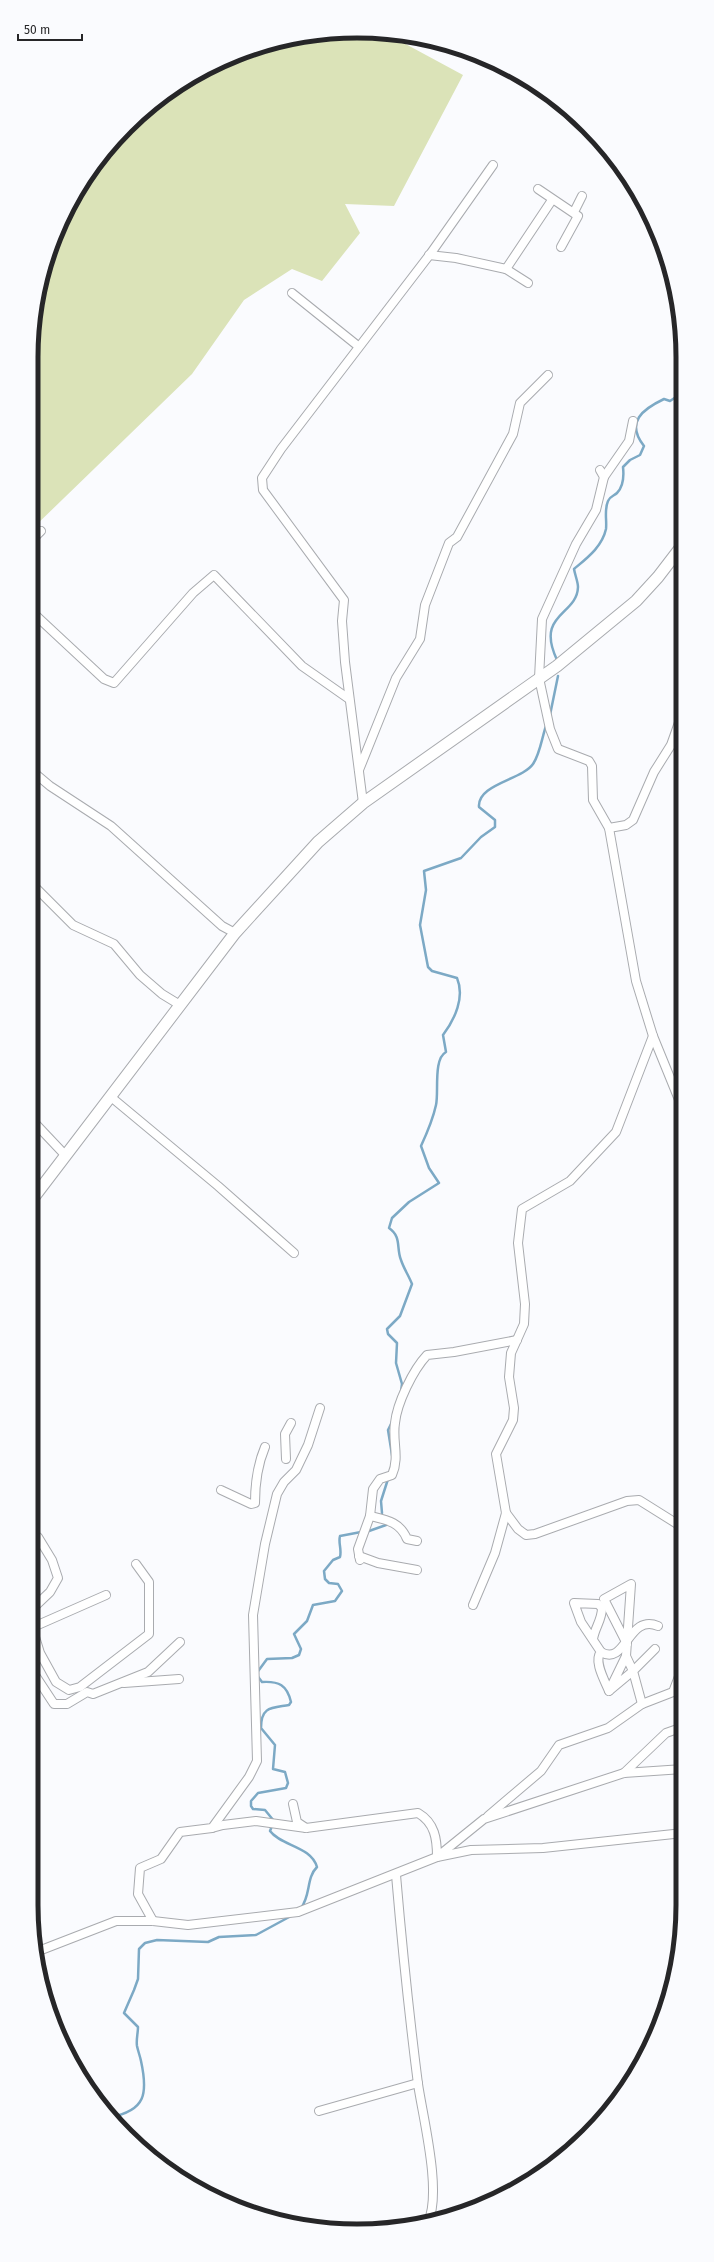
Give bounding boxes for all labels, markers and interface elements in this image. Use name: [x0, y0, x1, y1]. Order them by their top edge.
scale bar: [18, 16, 82, 42]
text: 50 m: [24, 23, 50, 37]

